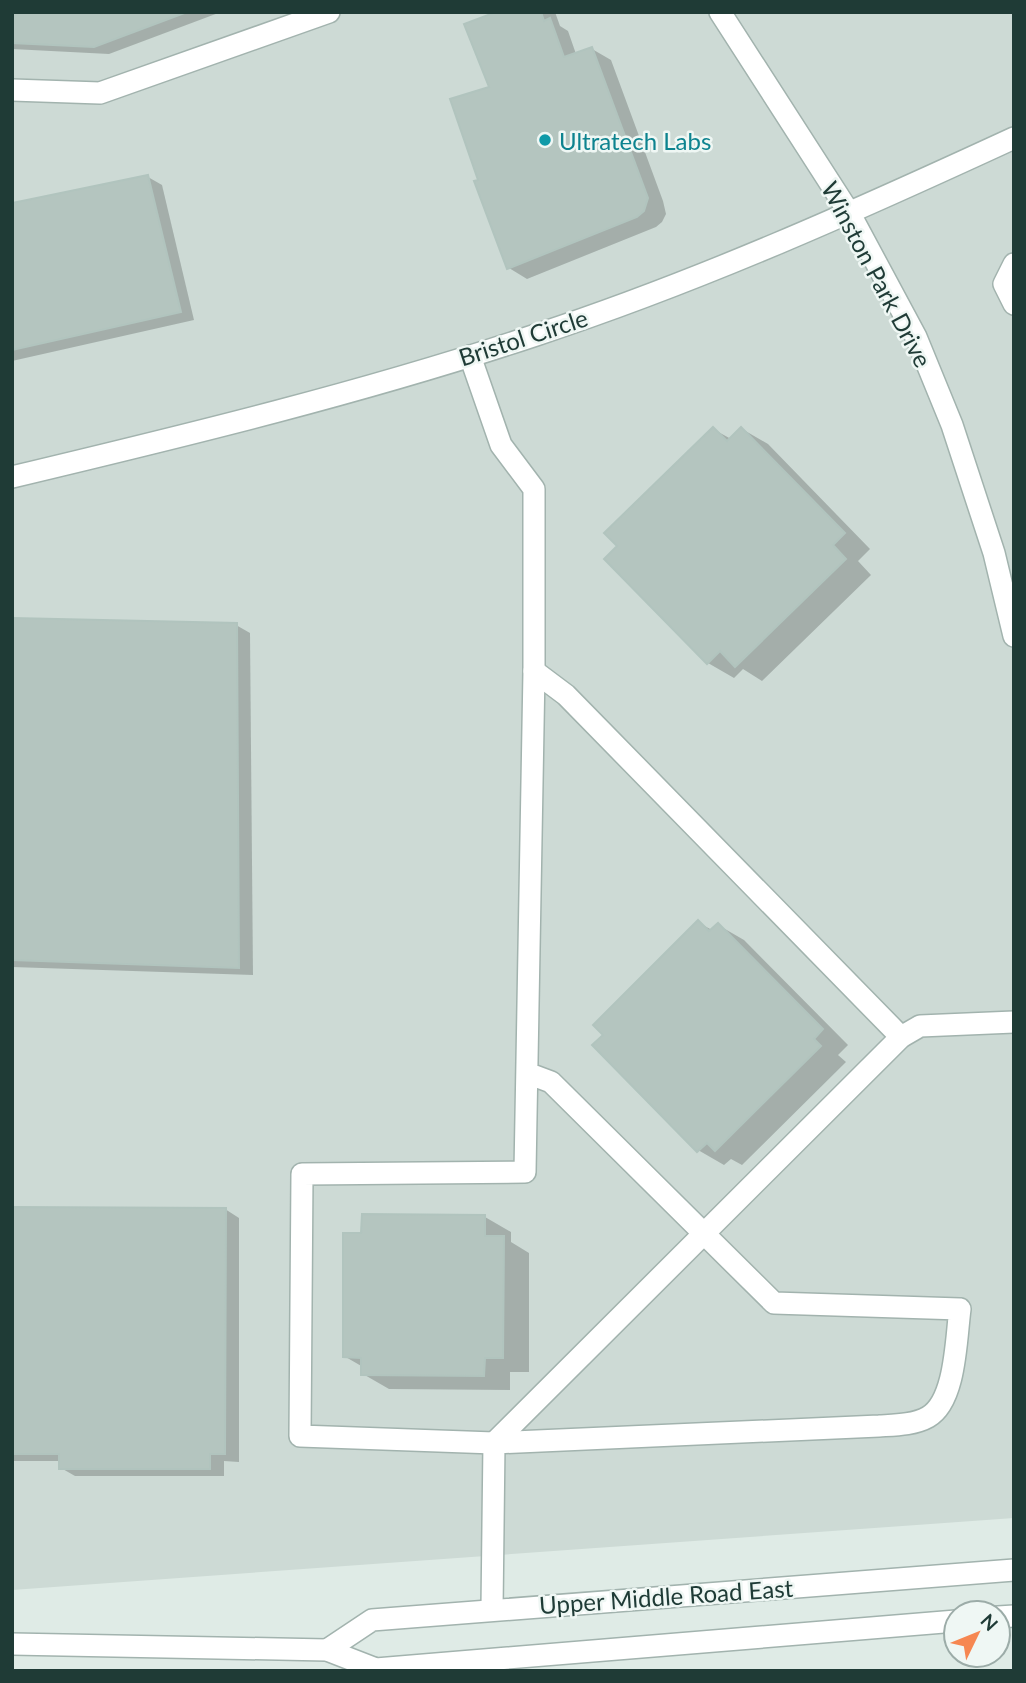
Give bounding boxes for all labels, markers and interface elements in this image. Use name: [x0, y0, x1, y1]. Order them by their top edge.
place label: Ultratech Labs: [559, 126, 711, 155]
marker: Ultratech Labs: [537, 132, 553, 148]
street label: Winston Park Drive: [816, 176, 938, 372]
street label: Bristol Circle: [455, 303, 591, 371]
street label: Upper Middle Road East: [538, 1573, 794, 1619]
north arrow: [942, 1599, 1012, 1669]
text: N: [976, 1609, 1003, 1635]

